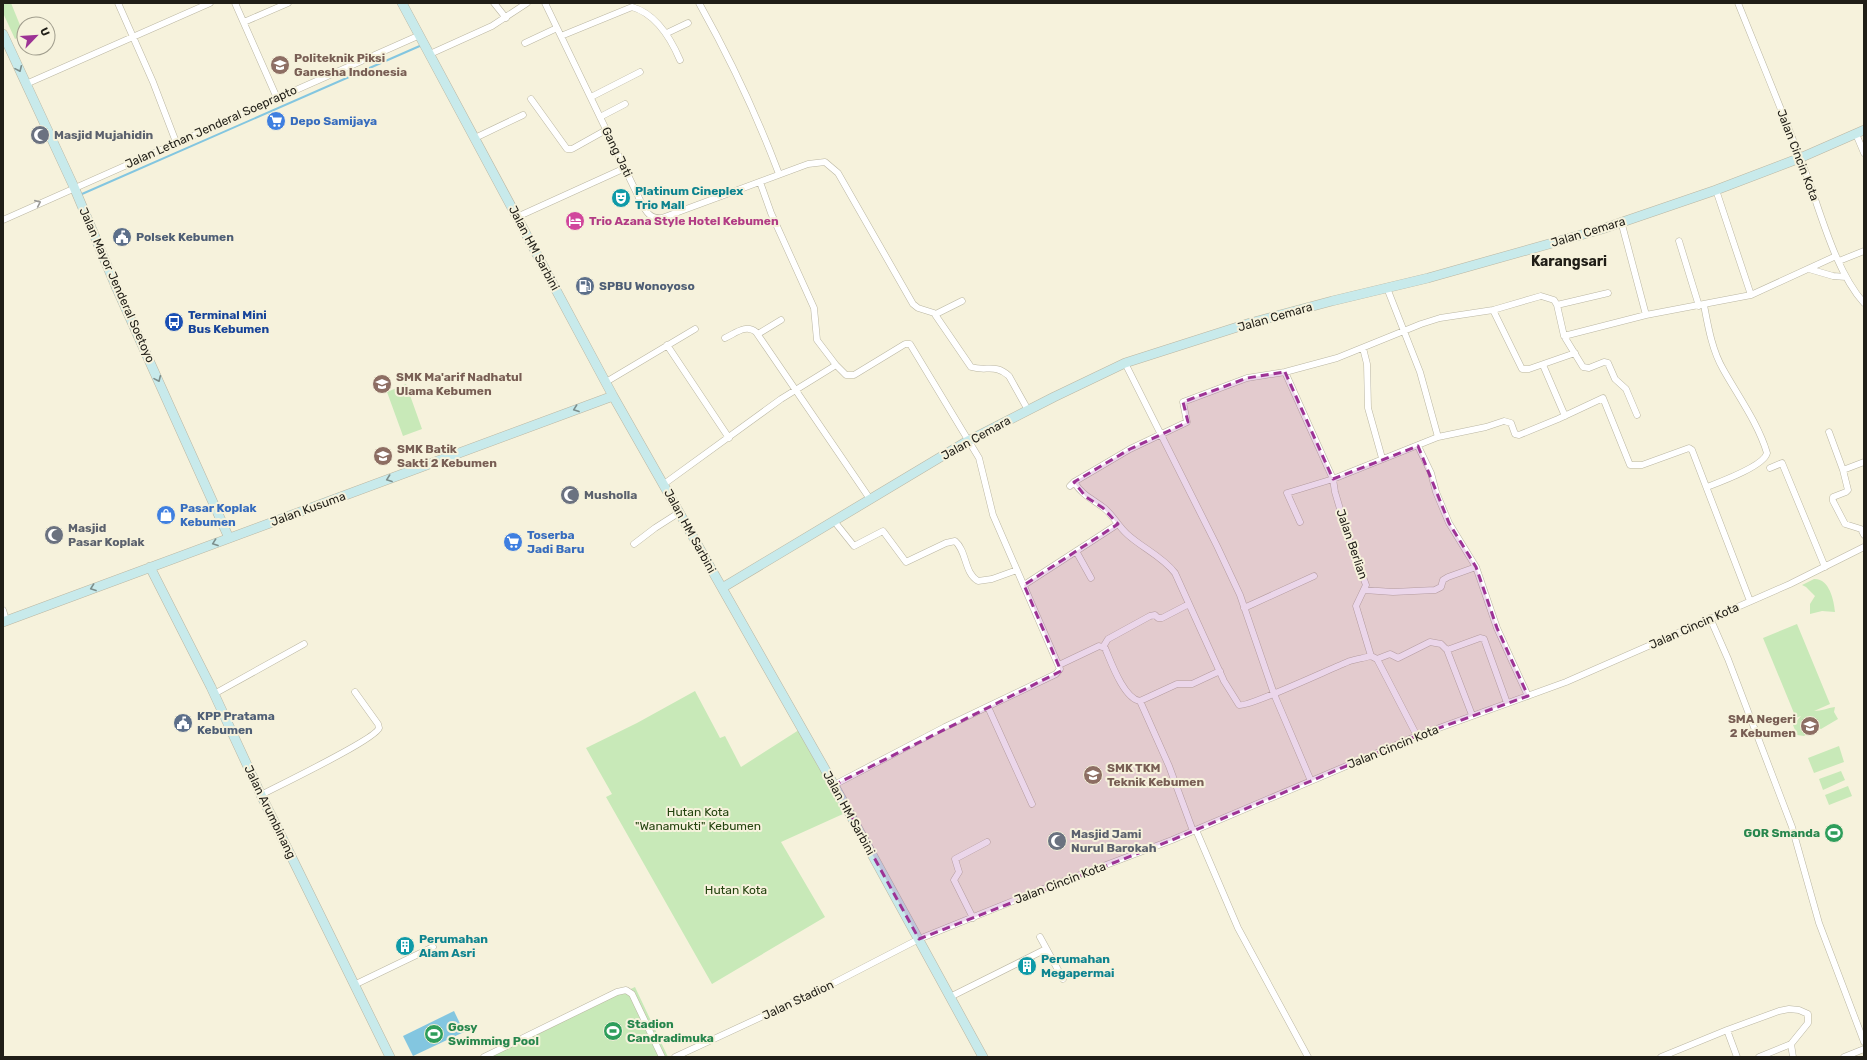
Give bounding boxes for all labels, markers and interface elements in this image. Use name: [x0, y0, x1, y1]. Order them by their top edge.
north arrow: [16, 16, 56, 56]
text: U: [37, 26, 52, 38]
place label: Politeknik Piksi Ganesha Indonesia: [294, 51, 407, 79]
school or university icon: Politeknik Piksi Ganesha Indonesia: [269, 54, 291, 76]
one-way arrow: [14, 65, 22, 73]
street label: Jalan Letnan Jenderal Soeprapto: [123, 83, 299, 171]
street label: Jalan Cincin Kota: [1774, 107, 1822, 203]
supermarket icon: Depo Samijaya: [265, 110, 287, 132]
place label: Depo Samijaya: [290, 114, 377, 128]
mosque icon: Masjid Mujahidin: [29, 124, 51, 146]
street label: Gang Jati: [599, 125, 635, 179]
place label: Masjid Mujahidin: [54, 128, 154, 142]
place label: Platinum Cineplex Trio Mall: [635, 184, 743, 212]
theatre icon: Platinum Cineplex Trio Mall: [610, 187, 632, 209]
one-way arrow: [35, 200, 42, 208]
street label: Jalan HM Sarbini: [506, 203, 562, 293]
street label: Jalan Mayor Jenderal Soetoyo: [76, 205, 158, 365]
hotel icon: Trio Azana Style Hotel Kebumen: [564, 210, 586, 232]
place label: Trio Azana Style Hotel Kebumen: [589, 214, 779, 228]
street label: Jalan Cemara: [1549, 214, 1627, 250]
public building icon: Polsek Kebumen: [111, 226, 133, 248]
place label: Polsek Kebumen: [136, 230, 234, 244]
district label: Karangsari: [1531, 253, 1607, 270]
fuel station icon: SPBU Wonoyoso: [574, 275, 596, 297]
place label: SPBU Wonoyoso: [599, 279, 695, 293]
street label: Jalan Cemara: [1236, 300, 1314, 334]
place label: Terminal Mini Bus Kebumen: [188, 308, 269, 336]
bus stop icon: Terminal Mini Bus Kebumen: [163, 311, 185, 333]
place label: SMK Ma'arif Nadhatul Ulama Kebumen: [396, 370, 522, 398]
school or university icon: SMK Ma'arif Nadhatul Ulama Kebumen: [371, 373, 393, 395]
one-way arrow: [153, 375, 161, 383]
one-way arrow: [573, 405, 580, 413]
street label: Jalan Cemara: [939, 413, 1013, 463]
place label: SMK Batik Sakti 2 Kebumen: [397, 442, 497, 470]
school or university icon: SMK Batik Sakti 2 Kebumen: [372, 445, 394, 467]
one-way arrow: [386, 474, 393, 482]
mosque icon: Musholla: [559, 484, 581, 506]
street label: Jalan HM Sarbini: [661, 487, 719, 576]
place label: Musholla: [584, 488, 637, 502]
street label: Jalan Kusuma: [269, 489, 347, 529]
place label: Pasar Koplak Kebumen: [180, 501, 257, 529]
shop icon: Pasar Koplak Kebumen: [155, 504, 177, 526]
street label: Jalan Berlian: [1334, 507, 1370, 581]
place label: Masjid Pasar Koplak: [68, 521, 145, 549]
mosque icon: Masjid Pasar Koplak: [43, 524, 65, 546]
place label: Toserba Jadi Baru: [527, 528, 584, 556]
supermarket icon: Toserba Jadi Baru: [502, 531, 524, 553]
one-way arrow: [211, 539, 218, 547]
one-way arrow: [89, 584, 96, 592]
street label: Jalan Cincin Kota: [1647, 600, 1741, 652]
place label: KPP Pratama Kebumen: [197, 709, 275, 737]
public building icon: KPP Pratama Kebumen: [172, 712, 194, 734]
place label: SMA Negeri 2 Kebumen: [1728, 712, 1796, 740]
school or university icon: SMA Negeri 2 Kebumen: [1799, 715, 1821, 737]
street label: Jalan Cincin Kota: [1345, 722, 1441, 772]
place label: SMK TKM Teknik Kebumen: [1107, 761, 1204, 789]
street label: Jalan Arumbinang: [241, 763, 299, 861]
school or university icon: SMK TKM Teknik Kebumen: [1082, 764, 1104, 786]
street label: Jalan HM Sarbini: [820, 769, 878, 858]
park label: Hutan Kota "Wanamukti" Kebumen: [635, 805, 761, 833]
sports icon: GOR Smanda: [1823, 822, 1845, 844]
place label: GOR Smanda: [1744, 826, 1820, 840]
place label: Masjid Jami Nurul Barokah: [1071, 827, 1157, 855]
mosque icon: Masjid Jami Nurul Barokah: [1046, 830, 1068, 852]
street label: Jalan Cincin Kota: [1012, 859, 1108, 907]
park label: Hutan Kota: [705, 883, 767, 897]
place label: Perumahan Alam Asri: [419, 932, 488, 960]
building icon: Perumahan Alam Asri: [394, 935, 416, 957]
place label: Perumahan Megapermai: [1041, 952, 1114, 980]
building icon: Perumahan Megapermai: [1016, 955, 1038, 977]
street label: Jalan Stadion: [760, 977, 836, 1023]
place label: Stadion Candradimuka: [627, 1017, 714, 1045]
place label: Gosy Swimming Pool: [448, 1020, 539, 1048]
sports icon: Stadion Candradimuka: [602, 1020, 624, 1042]
sports icon: Gosy Swimming Pool: [423, 1023, 445, 1045]

